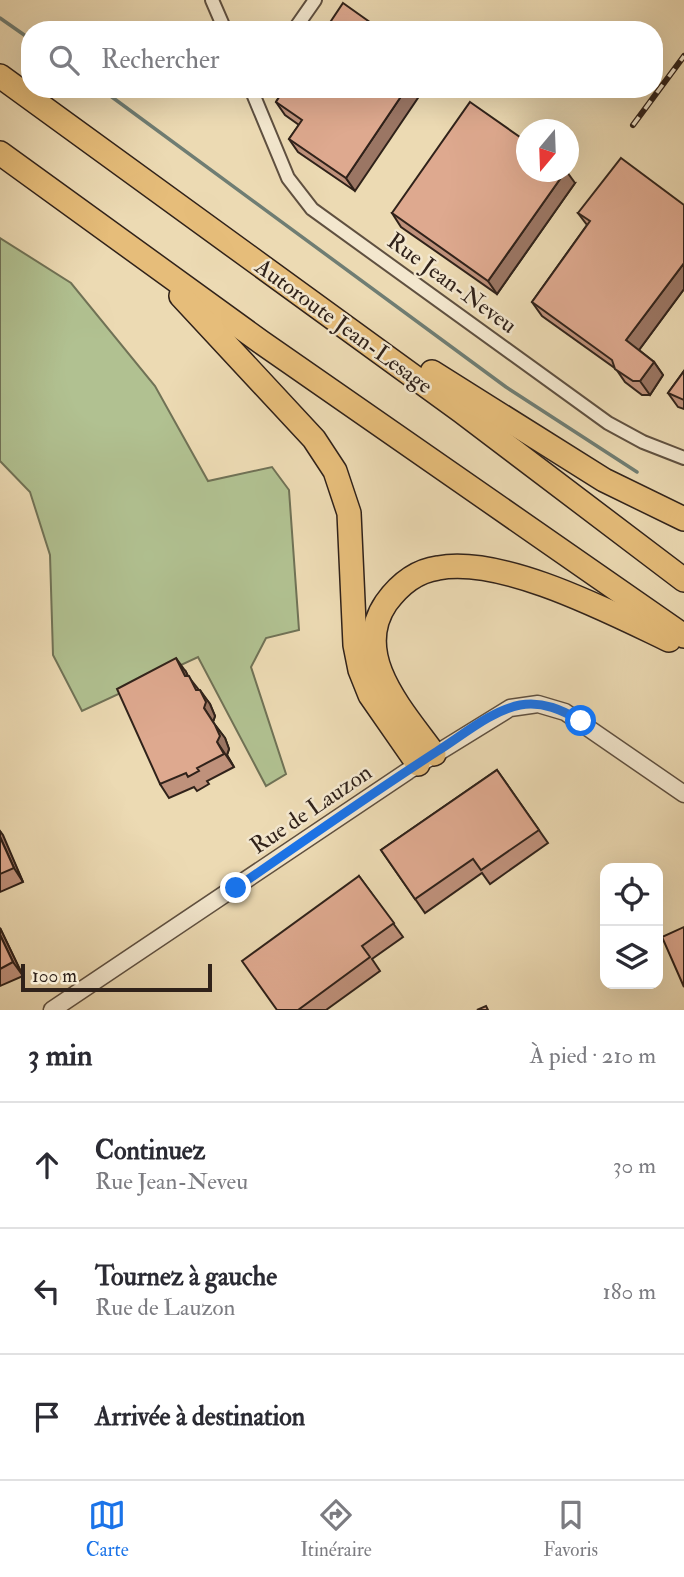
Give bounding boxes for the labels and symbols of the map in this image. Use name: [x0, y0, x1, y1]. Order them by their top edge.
north arrow: [516, 119, 579, 182]
street label: Rue Jean-Neveu: [382, 226, 523, 340]
street label: Autoroute Jean-Lesage: [249, 251, 439, 400]
route start: [565, 705, 596, 736]
street label: Rue de Lauzon: [245, 758, 377, 860]
route end: [220, 872, 251, 903]
scale bar: [21, 961, 212, 993]

